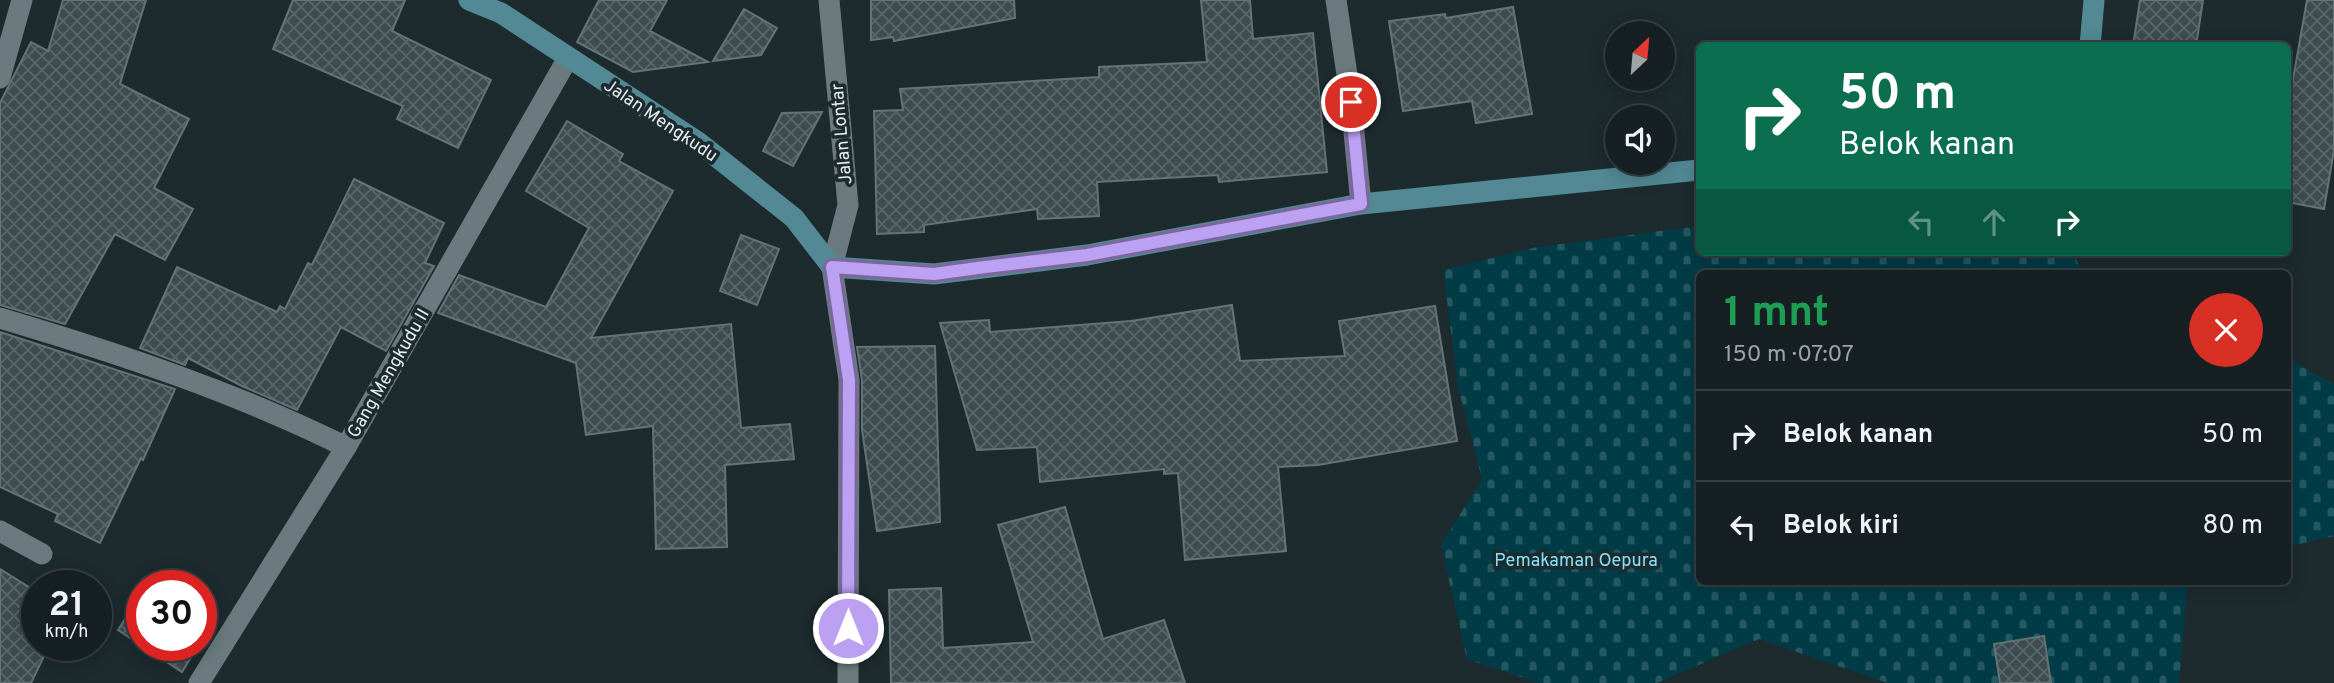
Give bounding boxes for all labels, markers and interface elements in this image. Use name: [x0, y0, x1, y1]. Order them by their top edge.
north arrow: [1605, 21, 1675, 91]
map controls: [1605, 21, 1675, 175]
text: 50 m: [1839, 65, 1956, 127]
icon: right: [1724, 70, 1815, 161]
pin: [1321, 72, 1381, 132]
street label: Jalan Mengkudu: [599, 75, 722, 168]
street label: Jalan Lontar: [827, 82, 858, 185]
icon: arrive: [1332, 83, 1370, 121]
button: sound: [1605, 105, 1675, 175]
text: Belok kanan: [1839, 126, 2015, 166]
icon: left: [1902, 203, 1940, 241]
icon: ahead: [1975, 203, 2013, 241]
icon: right: [2048, 203, 2086, 241]
text: 1 mnt: [1724, 288, 1829, 341]
button: close: [2189, 293, 2263, 367]
street label: Gang Mengkudu II: [343, 305, 436, 443]
text: 150 m · 07:07: [1724, 341, 1854, 370]
icon: right: [1724, 417, 1762, 455]
text: Belok kanan: [1783, 419, 1933, 452]
text: 50 m: [2202, 419, 2263, 452]
icon: left: [1724, 508, 1762, 546]
text: Belok kiri: [1783, 510, 1899, 543]
text: 80 m: [2203, 510, 2263, 543]
park label: Pemakaman Oepura: [1494, 550, 1658, 573]
speed limit sign: 30: [126, 570, 217, 661]
text: 21: [49, 584, 84, 628]
position arrow: [811, 591, 885, 665]
text: km/h: [45, 621, 88, 644]

